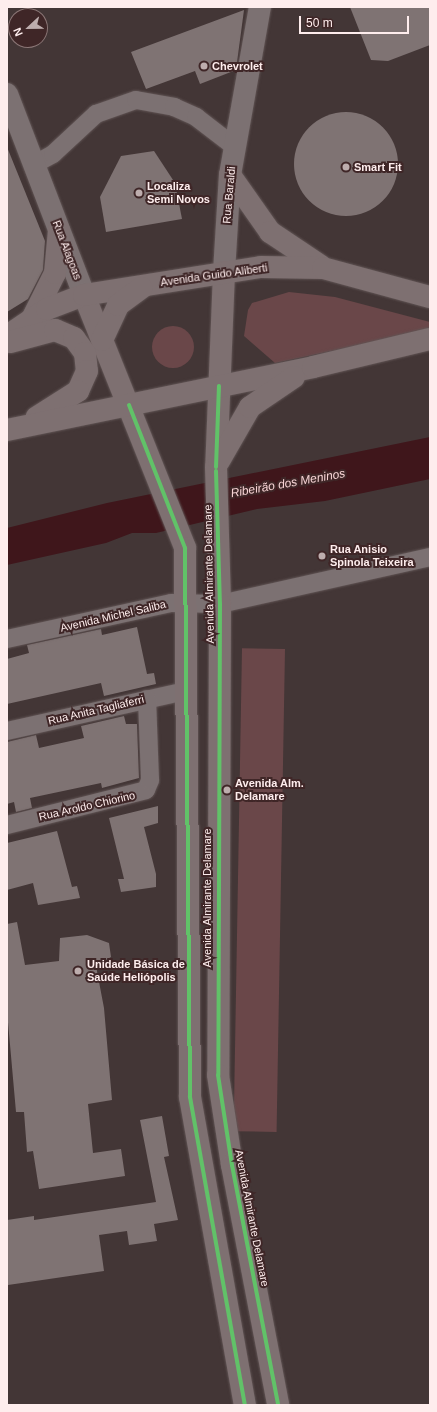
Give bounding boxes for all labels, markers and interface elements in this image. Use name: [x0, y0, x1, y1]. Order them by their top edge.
north arrow: [8, 8, 48, 48]
scale bar: [301, 8, 411, 34]
text: 50 m: [306, 16, 333, 30]
text: N: [11, 26, 25, 38]
place label: Chevrolet: [212, 59, 263, 73]
marker: Chevrolet: [199, 61, 209, 71]
place label: Smart Fit: [354, 160, 402, 174]
marker: Smart Fit: [341, 162, 351, 172]
street label: Rua Baraldi: [220, 166, 238, 224]
place label: Localiza Semi Novos: [147, 180, 210, 206]
marker: Localiza Semi Novos: [134, 188, 144, 198]
street label: Rua Alagoas: [50, 218, 84, 282]
street label: Avenida Guido Aliberti: [159, 261, 269, 289]
water label: Ribeirão dos Meninos: [230, 467, 346, 501]
street label: Avenida Almirante Delamare: [201, 504, 217, 644]
place label: Rua Anisio Spinola Teixeira: [330, 543, 414, 569]
marker: Rua Anisio Spinola Teixeira: [317, 551, 327, 561]
street label: Avenida Michel Saliba: [59, 597, 167, 635]
street label: Rua Anita Tagliaferri: [46, 692, 146, 728]
place label: Avenida Alm. Delamare: [235, 777, 304, 803]
marker: Avenida Alm. Delamare: [222, 785, 232, 795]
street label: Rua Aroldo Chiorino: [37, 788, 137, 824]
street label: Avenida Almirante Delamare: [200, 828, 214, 968]
place label: Unidade Básica de Saúde Heliópolis: [87, 958, 185, 984]
marker: Unidade Básica de Saúde Heliópolis: [72, 965, 84, 977]
street label: Avenida Almirante Delamare: [232, 1148, 272, 1288]

